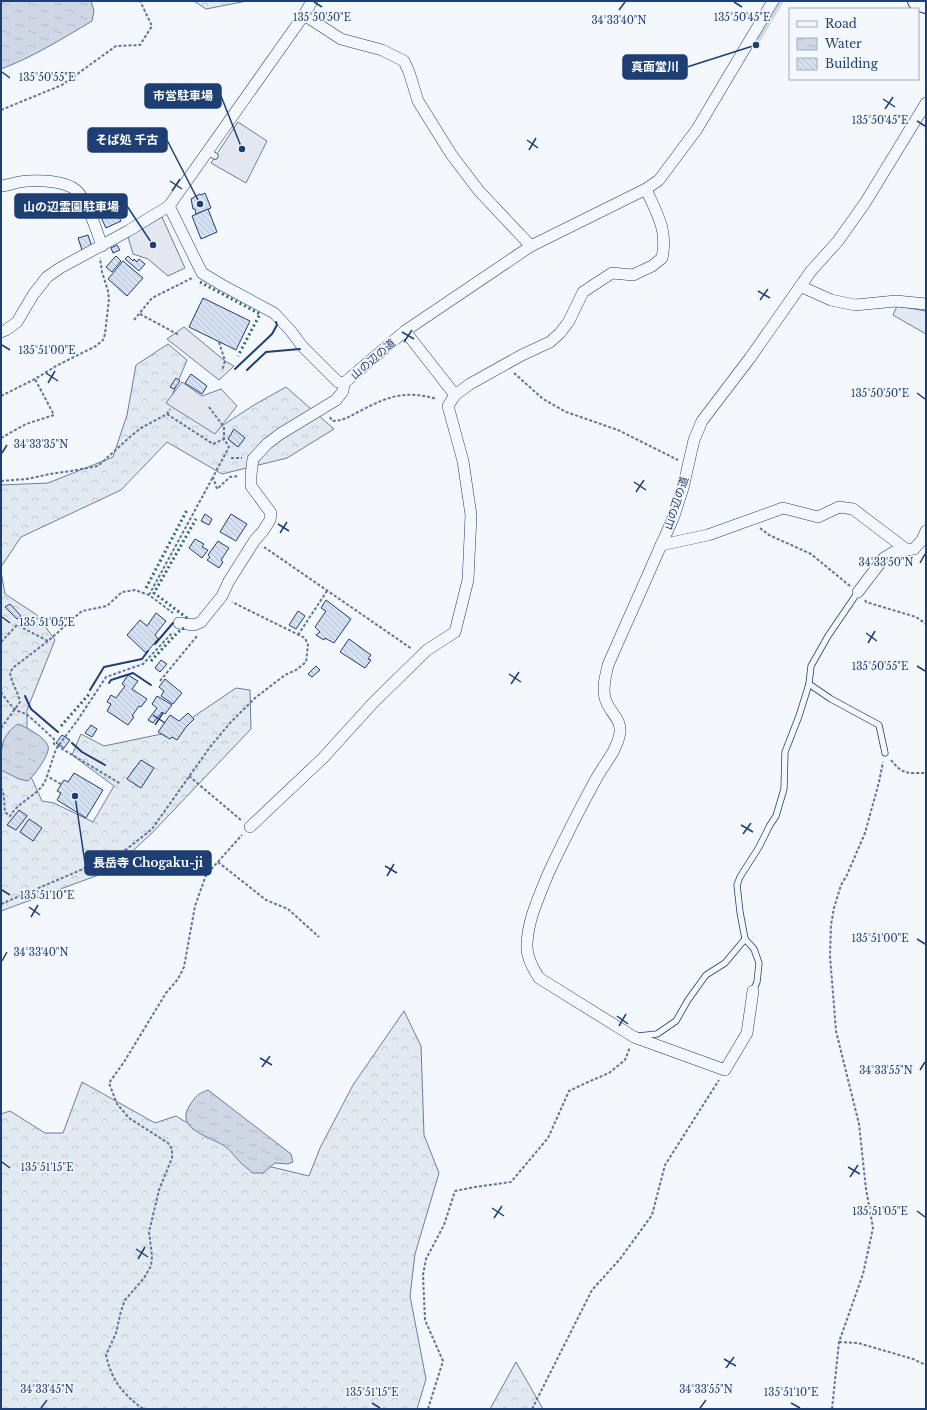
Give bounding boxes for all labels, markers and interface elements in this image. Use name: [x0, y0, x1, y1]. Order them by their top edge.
legend: [789, 8, 919, 80]
text: 135°50'50"E: [293, 11, 351, 24]
text: 135°50'45"E: [714, 11, 770, 24]
text: 34°33'40"N: [591, 14, 647, 27]
text: Road: [825, 16, 857, 31]
text: Water: [824, 36, 862, 51]
callout: 真面堂川: [623, 55, 687, 79]
text: Building: [825, 56, 879, 71]
text: 真面堂川: [631, 59, 679, 74]
text: 135°50'55"E: [19, 71, 75, 84]
callout: 市営駐車場: [145, 84, 221, 108]
text: 市営駐車場: [153, 88, 213, 103]
text: 135°50'45"E: [852, 114, 908, 127]
callout: そば処 千古: [88, 128, 167, 152]
text: そば処 千古: [95, 132, 159, 147]
callout: 山の辺霊園駐車場: [15, 194, 127, 218]
text: 山の辺霊園駐車場: [23, 199, 119, 214]
street label: 山の辺の道: [348, 336, 398, 382]
text: 135°51'00"E: [18, 344, 76, 357]
text: 135°50'50"E: [851, 387, 909, 400]
text: 34°33'35"N: [14, 438, 68, 451]
street label: 山の辺の道: [661, 475, 691, 531]
text: 34°33'50"N: [858, 556, 914, 569]
text: 135°51'05"E: [19, 616, 75, 629]
text: 135°50'55"E: [852, 660, 908, 673]
callout: 長岳寺 Chogaku-ji: [85, 851, 211, 875]
text: 長岳寺 Chogaku-ji: [93, 855, 204, 870]
text: 135°51'10"E: [20, 889, 74, 902]
text: 135°51'00"E: [851, 932, 909, 945]
text: 34°33'40"N: [13, 946, 69, 959]
text: 34°33'55"N: [859, 1064, 913, 1077]
text: 135°51'15"E: [21, 1161, 73, 1174]
text: 135°51'05"E: [852, 1205, 908, 1218]
text: 34°33'45"N: [20, 1383, 74, 1396]
text: 34°33'55"N: [679, 1383, 733, 1396]
text: 135°51'15"E: [346, 1386, 398, 1399]
text: 135°51'10"E: [764, 1386, 818, 1399]

